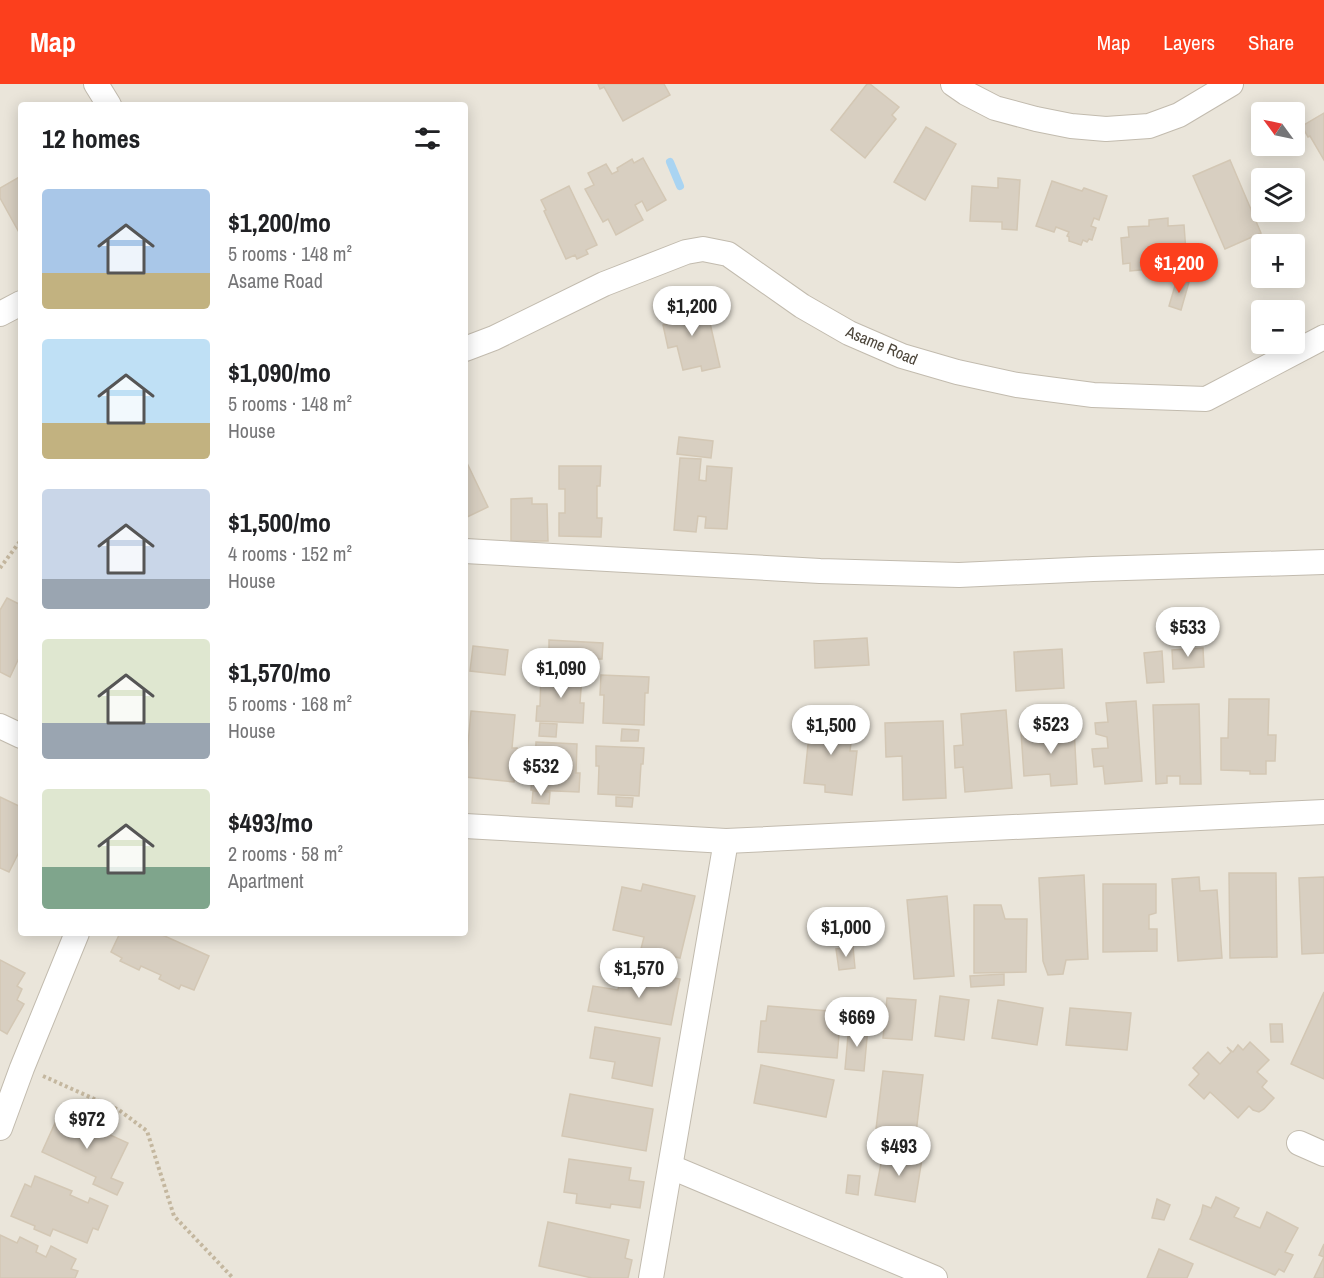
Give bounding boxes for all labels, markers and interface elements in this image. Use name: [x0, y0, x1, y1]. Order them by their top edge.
text: Map: [30, 23, 76, 61]
text: Map: [1097, 28, 1130, 57]
text: Layers: [1163, 28, 1215, 57]
text: Share: [1248, 28, 1294, 57]
north arrow: [1251, 102, 1305, 156]
map controls: [1251, 102, 1305, 354]
text: 12 homes: [42, 121, 140, 156]
icon: filters: [411, 122, 444, 155]
button: layers: [1251, 168, 1305, 222]
text: $1,200/mo: [228, 205, 331, 240]
icon: home: [90, 213, 162, 285]
button: +: [1251, 234, 1305, 288]
text: 5 rooms · 148 m²: [228, 240, 352, 267]
pin: $1,200: [1130, 243, 1228, 294]
text: $1,200: [1154, 249, 1204, 276]
text: Asame Road: [228, 267, 323, 294]
pin: $1,200: [643, 286, 741, 337]
text: $1,200: [667, 292, 717, 319]
button: −: [1251, 300, 1305, 354]
street label: Asame Road: [842, 320, 921, 370]
text: $1,090/mo: [228, 355, 331, 390]
icon: home: [90, 363, 162, 435]
text: 5 rooms · 148 m²: [228, 390, 352, 417]
text: House: [228, 417, 275, 444]
text: $1,500/mo: [228, 505, 331, 540]
icon: home: [90, 513, 162, 585]
text: 4 rooms · 152 m²: [228, 540, 352, 567]
text: House: [228, 567, 275, 594]
pin: $533: [1152, 607, 1224, 658]
text: $533: [1170, 613, 1206, 640]
pin: $1,090: [512, 648, 610, 699]
text: $1,090: [536, 654, 586, 681]
text: $1,570/mo: [228, 655, 331, 690]
icon: home: [90, 663, 162, 735]
text: 5 rooms · 168 m²: [228, 690, 352, 717]
pin: $523: [1015, 704, 1087, 755]
pin: $1,500: [782, 705, 880, 756]
text: $523: [1033, 710, 1069, 737]
text: $1,500: [806, 711, 856, 738]
text: House: [228, 717, 275, 744]
pin: $532: [505, 746, 577, 797]
text: $532: [523, 752, 559, 779]
text: $493/mo: [228, 805, 313, 840]
icon: home: [90, 813, 162, 885]
text: 2 rooms · 58 m²: [228, 840, 343, 867]
text: Apartment: [228, 867, 304, 894]
pin: $1,000: [797, 907, 895, 958]
text: $1,000: [821, 913, 871, 940]
pin: $1,570: [590, 948, 688, 999]
text: $1,570: [614, 954, 664, 981]
pin: $669: [821, 997, 893, 1048]
text: $669: [839, 1003, 875, 1030]
pin: $972: [51, 1099, 123, 1150]
text: $972: [69, 1105, 105, 1132]
pin: $493: [863, 1126, 935, 1177]
text: $493: [881, 1132, 917, 1159]

